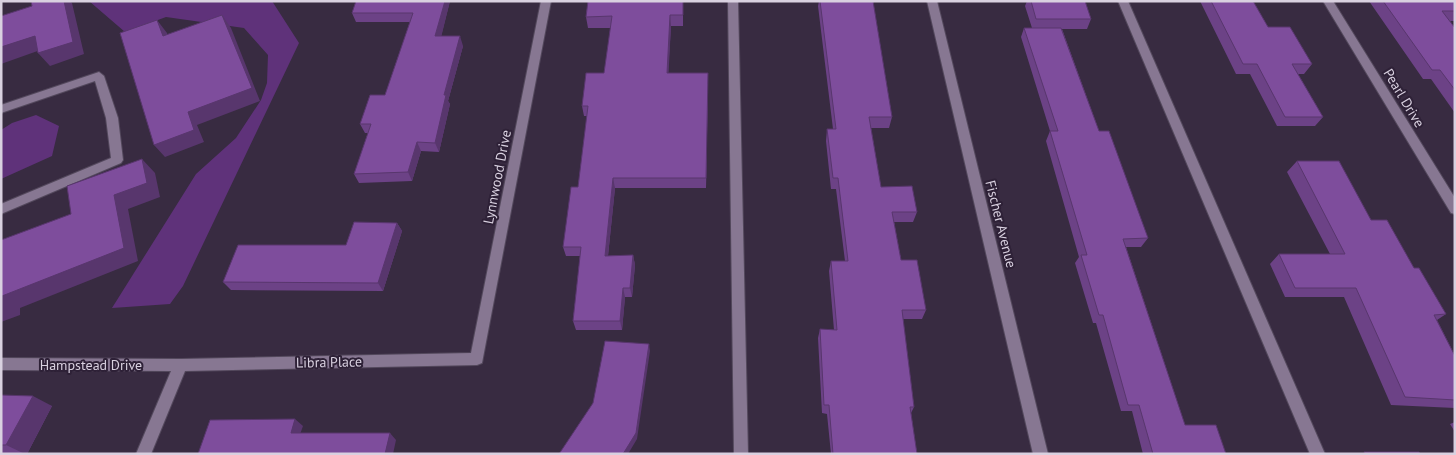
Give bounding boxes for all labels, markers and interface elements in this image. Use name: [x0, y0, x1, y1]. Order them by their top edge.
street label: Pearl Drive: [1379, 65, 1429, 131]
street label: Lynnwood Drive: [479, 128, 515, 226]
street label: Fischer Avenue: [981, 178, 1021, 270]
street label: Libra Place: [296, 352, 362, 372]
street label: Hampstead Drive: [40, 356, 142, 374]

